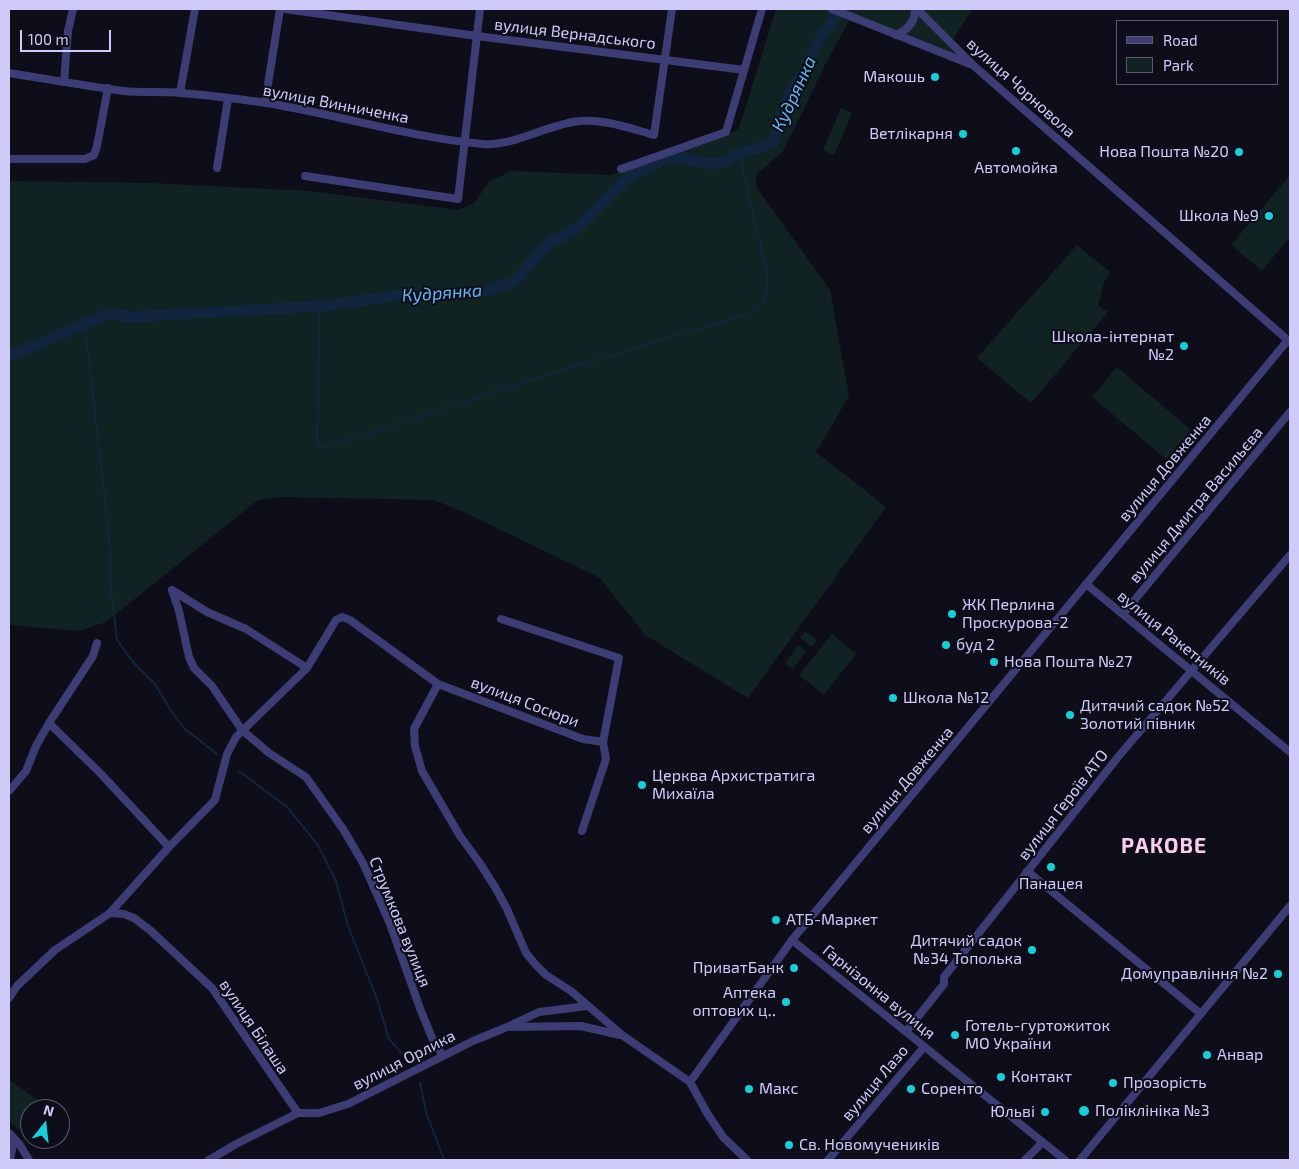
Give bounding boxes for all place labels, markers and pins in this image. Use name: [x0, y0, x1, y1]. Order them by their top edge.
place label: Макошь: [863, 67, 925, 87]
marker: Макошь: [929, 71, 941, 83]
place label: Ветлікарня: [869, 124, 953, 144]
marker: Ветлікарня: [957, 128, 969, 140]
place label: Нова Пошта №20: [1099, 142, 1229, 162]
marker: Автомойка: [1010, 145, 1022, 157]
marker: Нова Пошта №20: [1233, 146, 1245, 158]
place label: Автомойка: [974, 158, 1058, 178]
place label: Школа №9: [1179, 206, 1259, 226]
marker: Школа №9: [1263, 210, 1275, 222]
place label: Школа-інтернат №2: [1052, 327, 1174, 365]
marker: Школа-інтернат №2: [1178, 340, 1190, 352]
place label: ЖК Перлина Проскурова-2: [962, 595, 1068, 633]
marker: ЖК Перлина Проскурова-2: [946, 608, 958, 620]
place label: буд 2: [956, 635, 995, 655]
marker: буд 2: [940, 639, 952, 651]
place label: Нова Пошта №27: [1004, 652, 1132, 672]
marker: Нова Пошта №27: [988, 656, 1000, 668]
place label: Школа №12: [903, 688, 989, 708]
marker: Школа №12: [887, 692, 899, 704]
place label: Дитячий садок №52 Золотий півник: [1080, 696, 1230, 734]
marker: Дитячий садок №52 Золотий півник: [1064, 709, 1076, 721]
place label: Церква Архистратига Михаїла: [652, 766, 815, 804]
marker: Церква Архистратига Михаїла: [636, 779, 648, 791]
marker: Панацея: [1045, 861, 1057, 873]
place label: Панацея: [1019, 874, 1083, 894]
place label: АТБ-Маркет: [786, 910, 878, 930]
marker: АТБ-Маркет: [770, 914, 782, 926]
place label: Дитячий садок №34 Тополька: [910, 931, 1022, 969]
marker: Дитячий садок №34 Тополька: [1026, 944, 1038, 956]
place label: ПриватБанк: [693, 958, 784, 978]
marker: ПриватБанк: [788, 962, 800, 974]
place label: Домуправління №2: [1121, 964, 1268, 984]
marker: Домуправління №2: [1272, 968, 1284, 980]
place label: Аптека оптових ц‥: [692, 983, 776, 1021]
marker: Аптека оптових ц‥: [780, 996, 792, 1008]
place label: Готель-гуртожиток МО України: [965, 1016, 1110, 1054]
marker: Готель-гуртожиток МО України: [949, 1029, 961, 1041]
place label: Анвар: [1217, 1045, 1263, 1065]
marker: Анвар: [1201, 1049, 1213, 1061]
place label: Контакт: [1011, 1067, 1072, 1087]
marker: Контакт: [995, 1071, 1007, 1083]
place label: Прозорість: [1123, 1073, 1206, 1093]
marker: Прозорість: [1107, 1077, 1119, 1089]
place label: Макс: [759, 1079, 798, 1099]
place label: Соренто: [921, 1079, 983, 1099]
marker: Макс: [743, 1083, 755, 1095]
marker: Соренто: [905, 1083, 917, 1095]
place label: Поліклініка №3: [1095, 1101, 1210, 1121]
place label: Юльві: [990, 1102, 1035, 1122]
marker: Поліклініка №3: [1077, 1104, 1091, 1118]
marker: Юльві: [1039, 1106, 1051, 1118]
place label: Св. Новомучеників: [799, 1135, 940, 1155]
marker: Св. Новомучеників: [783, 1139, 795, 1151]

